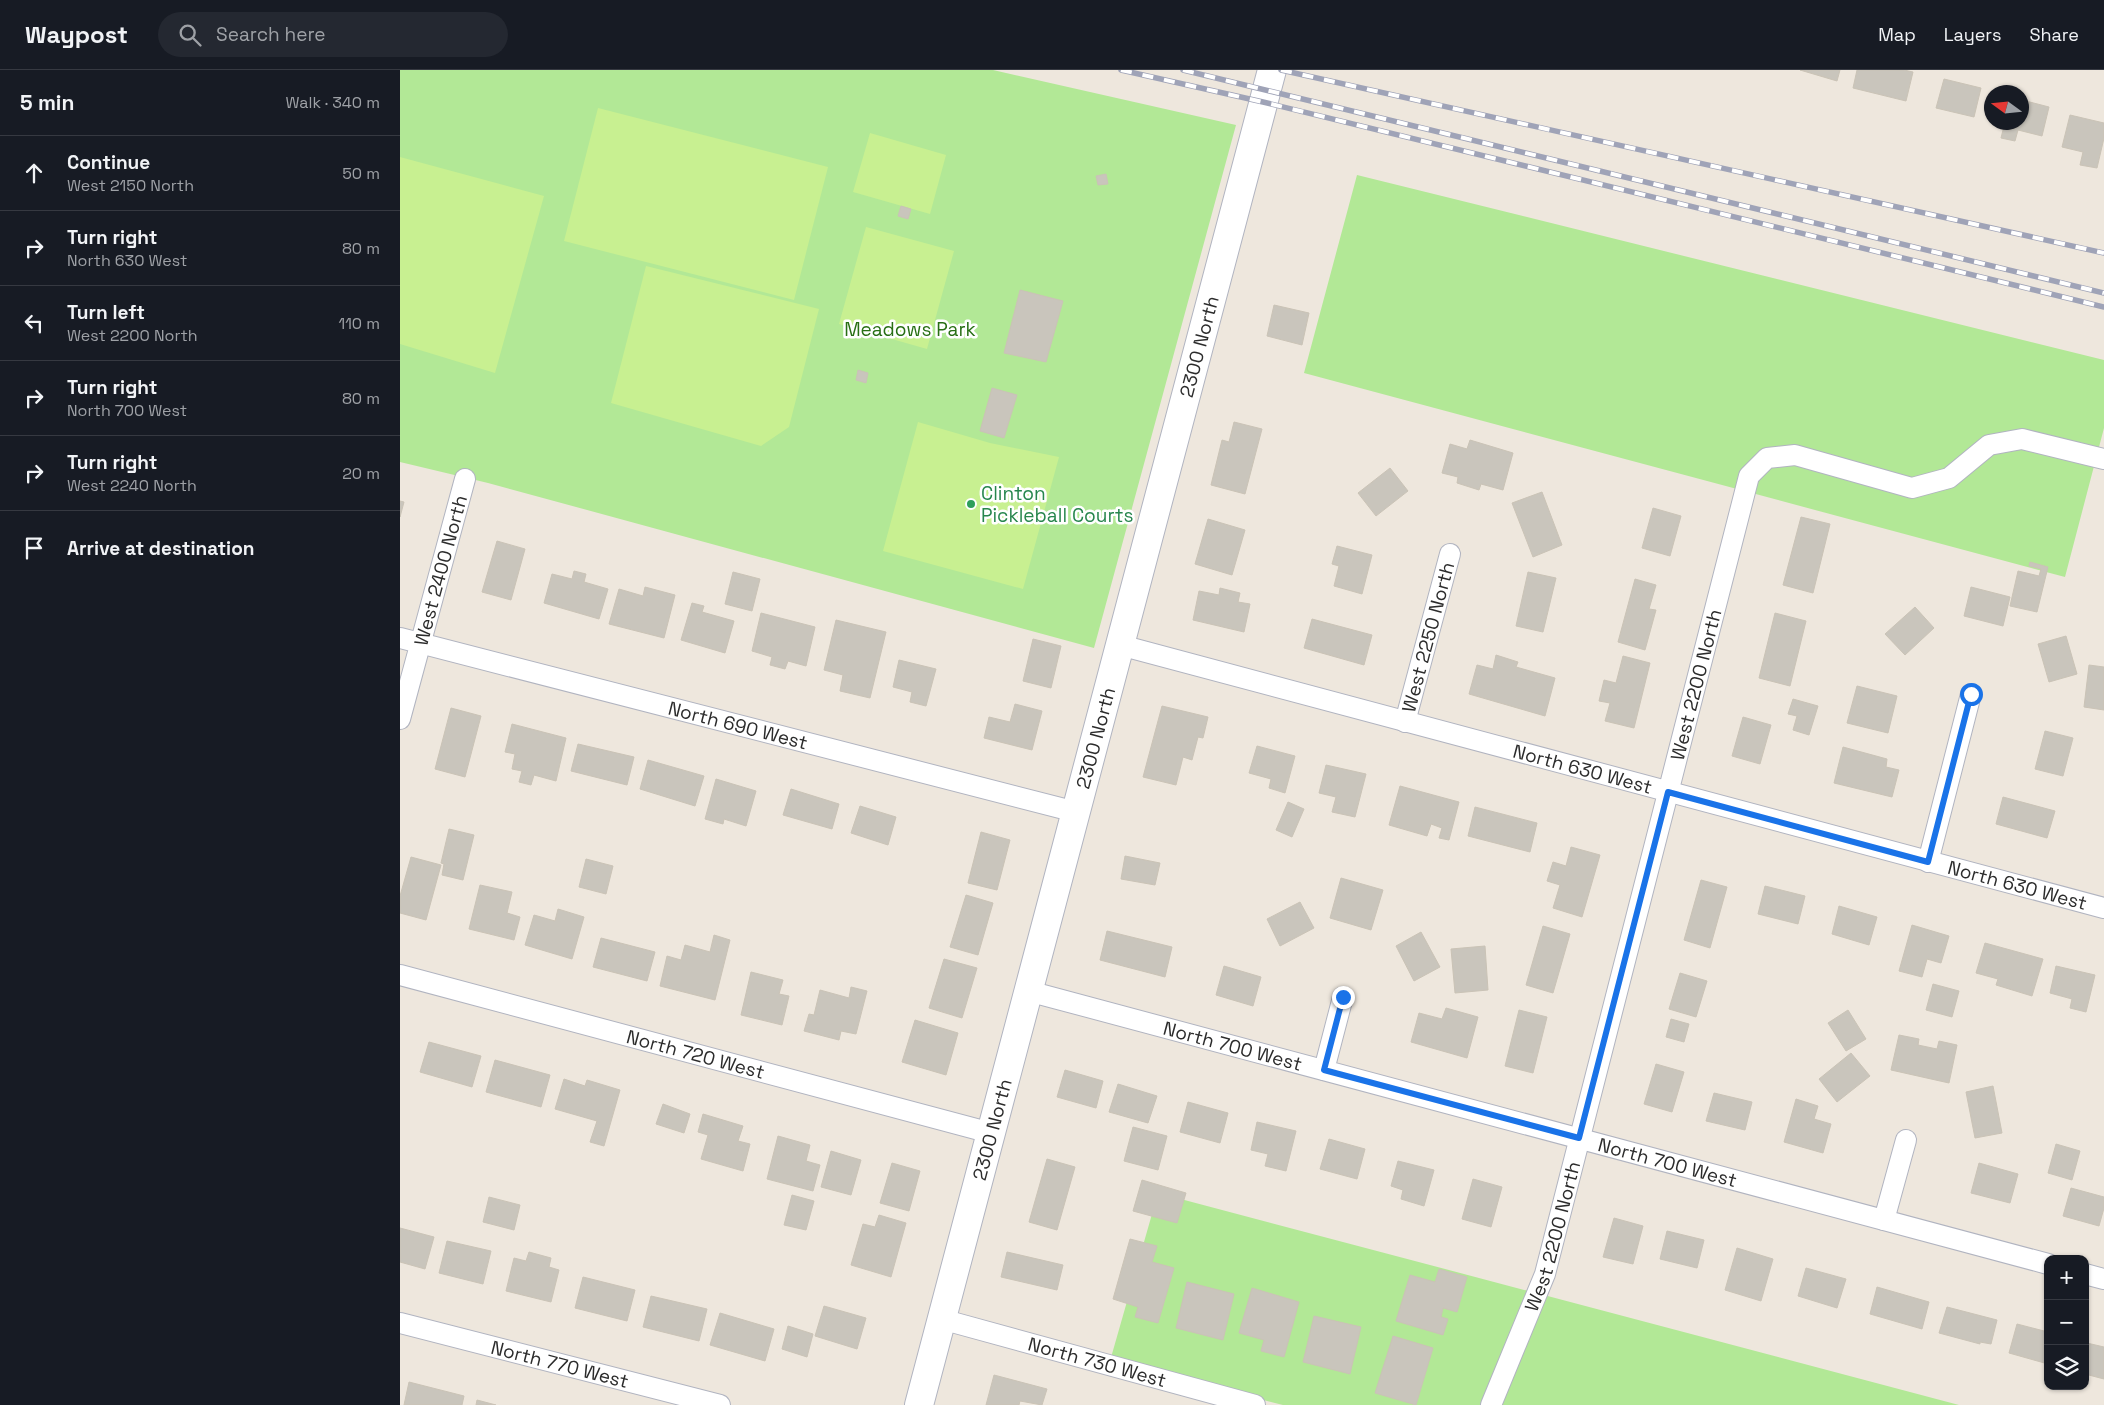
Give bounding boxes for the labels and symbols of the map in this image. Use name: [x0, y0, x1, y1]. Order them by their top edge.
north arrow: [1984, 85, 2029, 130]
street label: 2300 North: [1174, 293, 1225, 400]
park label: Meadows Park: [844, 317, 976, 342]
place label: Clinton Pickleball Courts: [981, 481, 1133, 528]
street label: West 2400 North: [408, 492, 473, 649]
marker: Clinton Pickleball Courts: [965, 498, 977, 510]
street label: West 2250 North: [1396, 559, 1460, 715]
street label: West 2200 North: [1665, 606, 1727, 763]
route start: [1960, 683, 1983, 706]
street label: 2300 North: [1070, 685, 1121, 792]
street label: North 690 West: [665, 696, 810, 755]
street label: North 630 West: [1510, 739, 1655, 800]
street label: North 630 West: [1945, 855, 2090, 916]
route end: [1332, 986, 1355, 1009]
street label: North 700 West: [1160, 1016, 1305, 1077]
street label: North 720 West: [624, 1024, 767, 1085]
street label: 2300 North: [967, 1076, 1018, 1183]
street label: North 700 West: [1595, 1132, 1740, 1193]
street label: West 2200 North: [1519, 1159, 1586, 1315]
street label: North 730 West: [1025, 1331, 1169, 1393]
street label: North 770 West: [488, 1335, 631, 1394]

